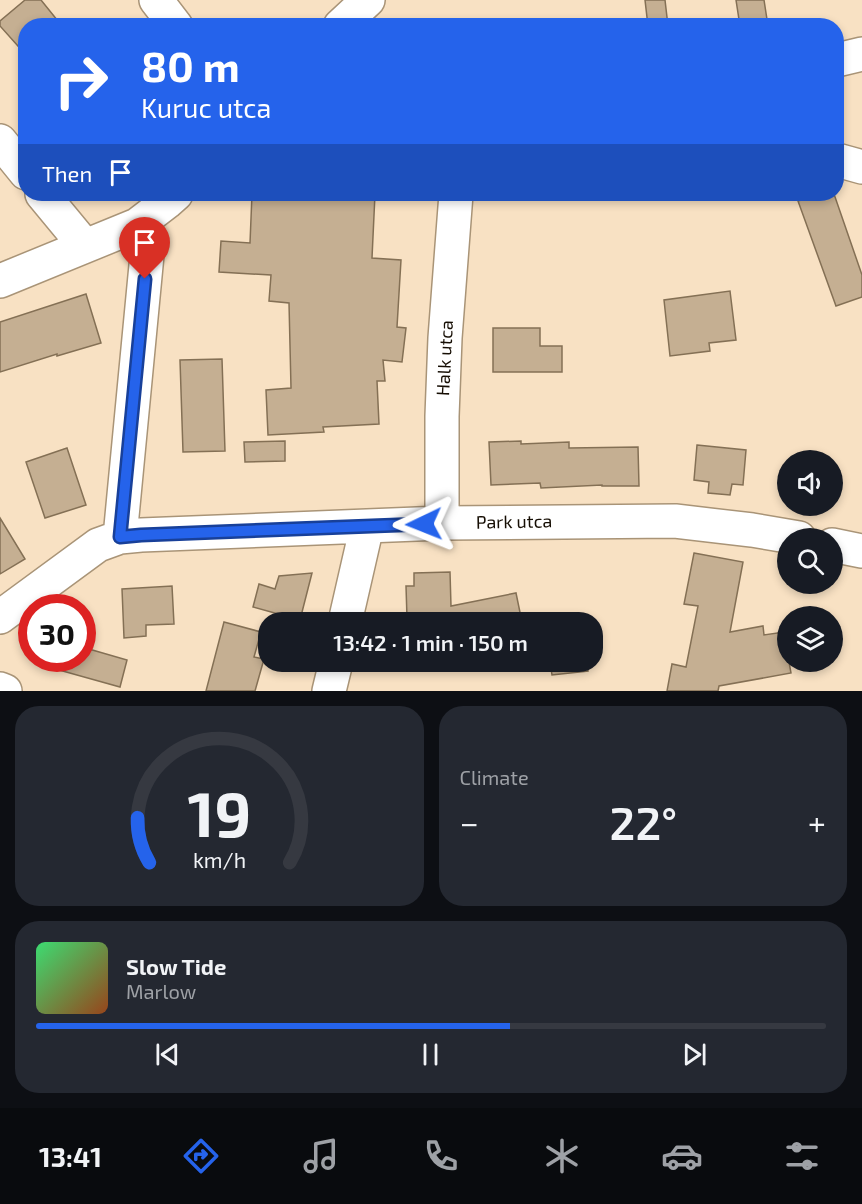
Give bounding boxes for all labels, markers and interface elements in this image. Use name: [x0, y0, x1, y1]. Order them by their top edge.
text: 80 m: [141, 40, 240, 90]
icon: right: [42, 42, 120, 120]
text: Kuruc utca: [141, 91, 271, 123]
icon: arrive: [104, 156, 137, 189]
text: Then: [42, 160, 92, 186]
pin: [119, 217, 170, 279]
icon: arrive: [128, 226, 161, 259]
street label: Halk utca: [431, 319, 457, 397]
map controls: [777, 450, 843, 672]
button: sound: [777, 450, 843, 516]
position arrow: [392, 492, 456, 556]
street label: Park utca: [476, 509, 552, 533]
button: search: [777, 528, 843, 594]
speed limit sign: 30: [18, 594, 96, 672]
button: layers: [777, 606, 843, 672]
text: 13:42 · 1 min · 150 m: [333, 629, 528, 655]
text: Climate: [460, 765, 529, 789]
text: 19: [187, 775, 251, 850]
text: 22°: [610, 795, 677, 849]
text: −: [460, 802, 479, 842]
text: +: [808, 802, 826, 842]
text: km/h: [193, 847, 246, 872]
text: Slow Tide: [126, 953, 226, 979]
text: Marlow: [126, 979, 196, 1003]
icon: previous: [151, 1038, 184, 1071]
icon: pause: [414, 1038, 447, 1071]
icon: next: [678, 1038, 711, 1071]
icon: directions: [180, 1135, 222, 1177]
icon: music: [300, 1135, 342, 1177]
icon: phone: [420, 1135, 462, 1177]
icon: climate: [541, 1135, 583, 1177]
icon: car: [661, 1135, 703, 1177]
icon: filters: [781, 1135, 823, 1177]
text: 13:41: [39, 1140, 102, 1172]

